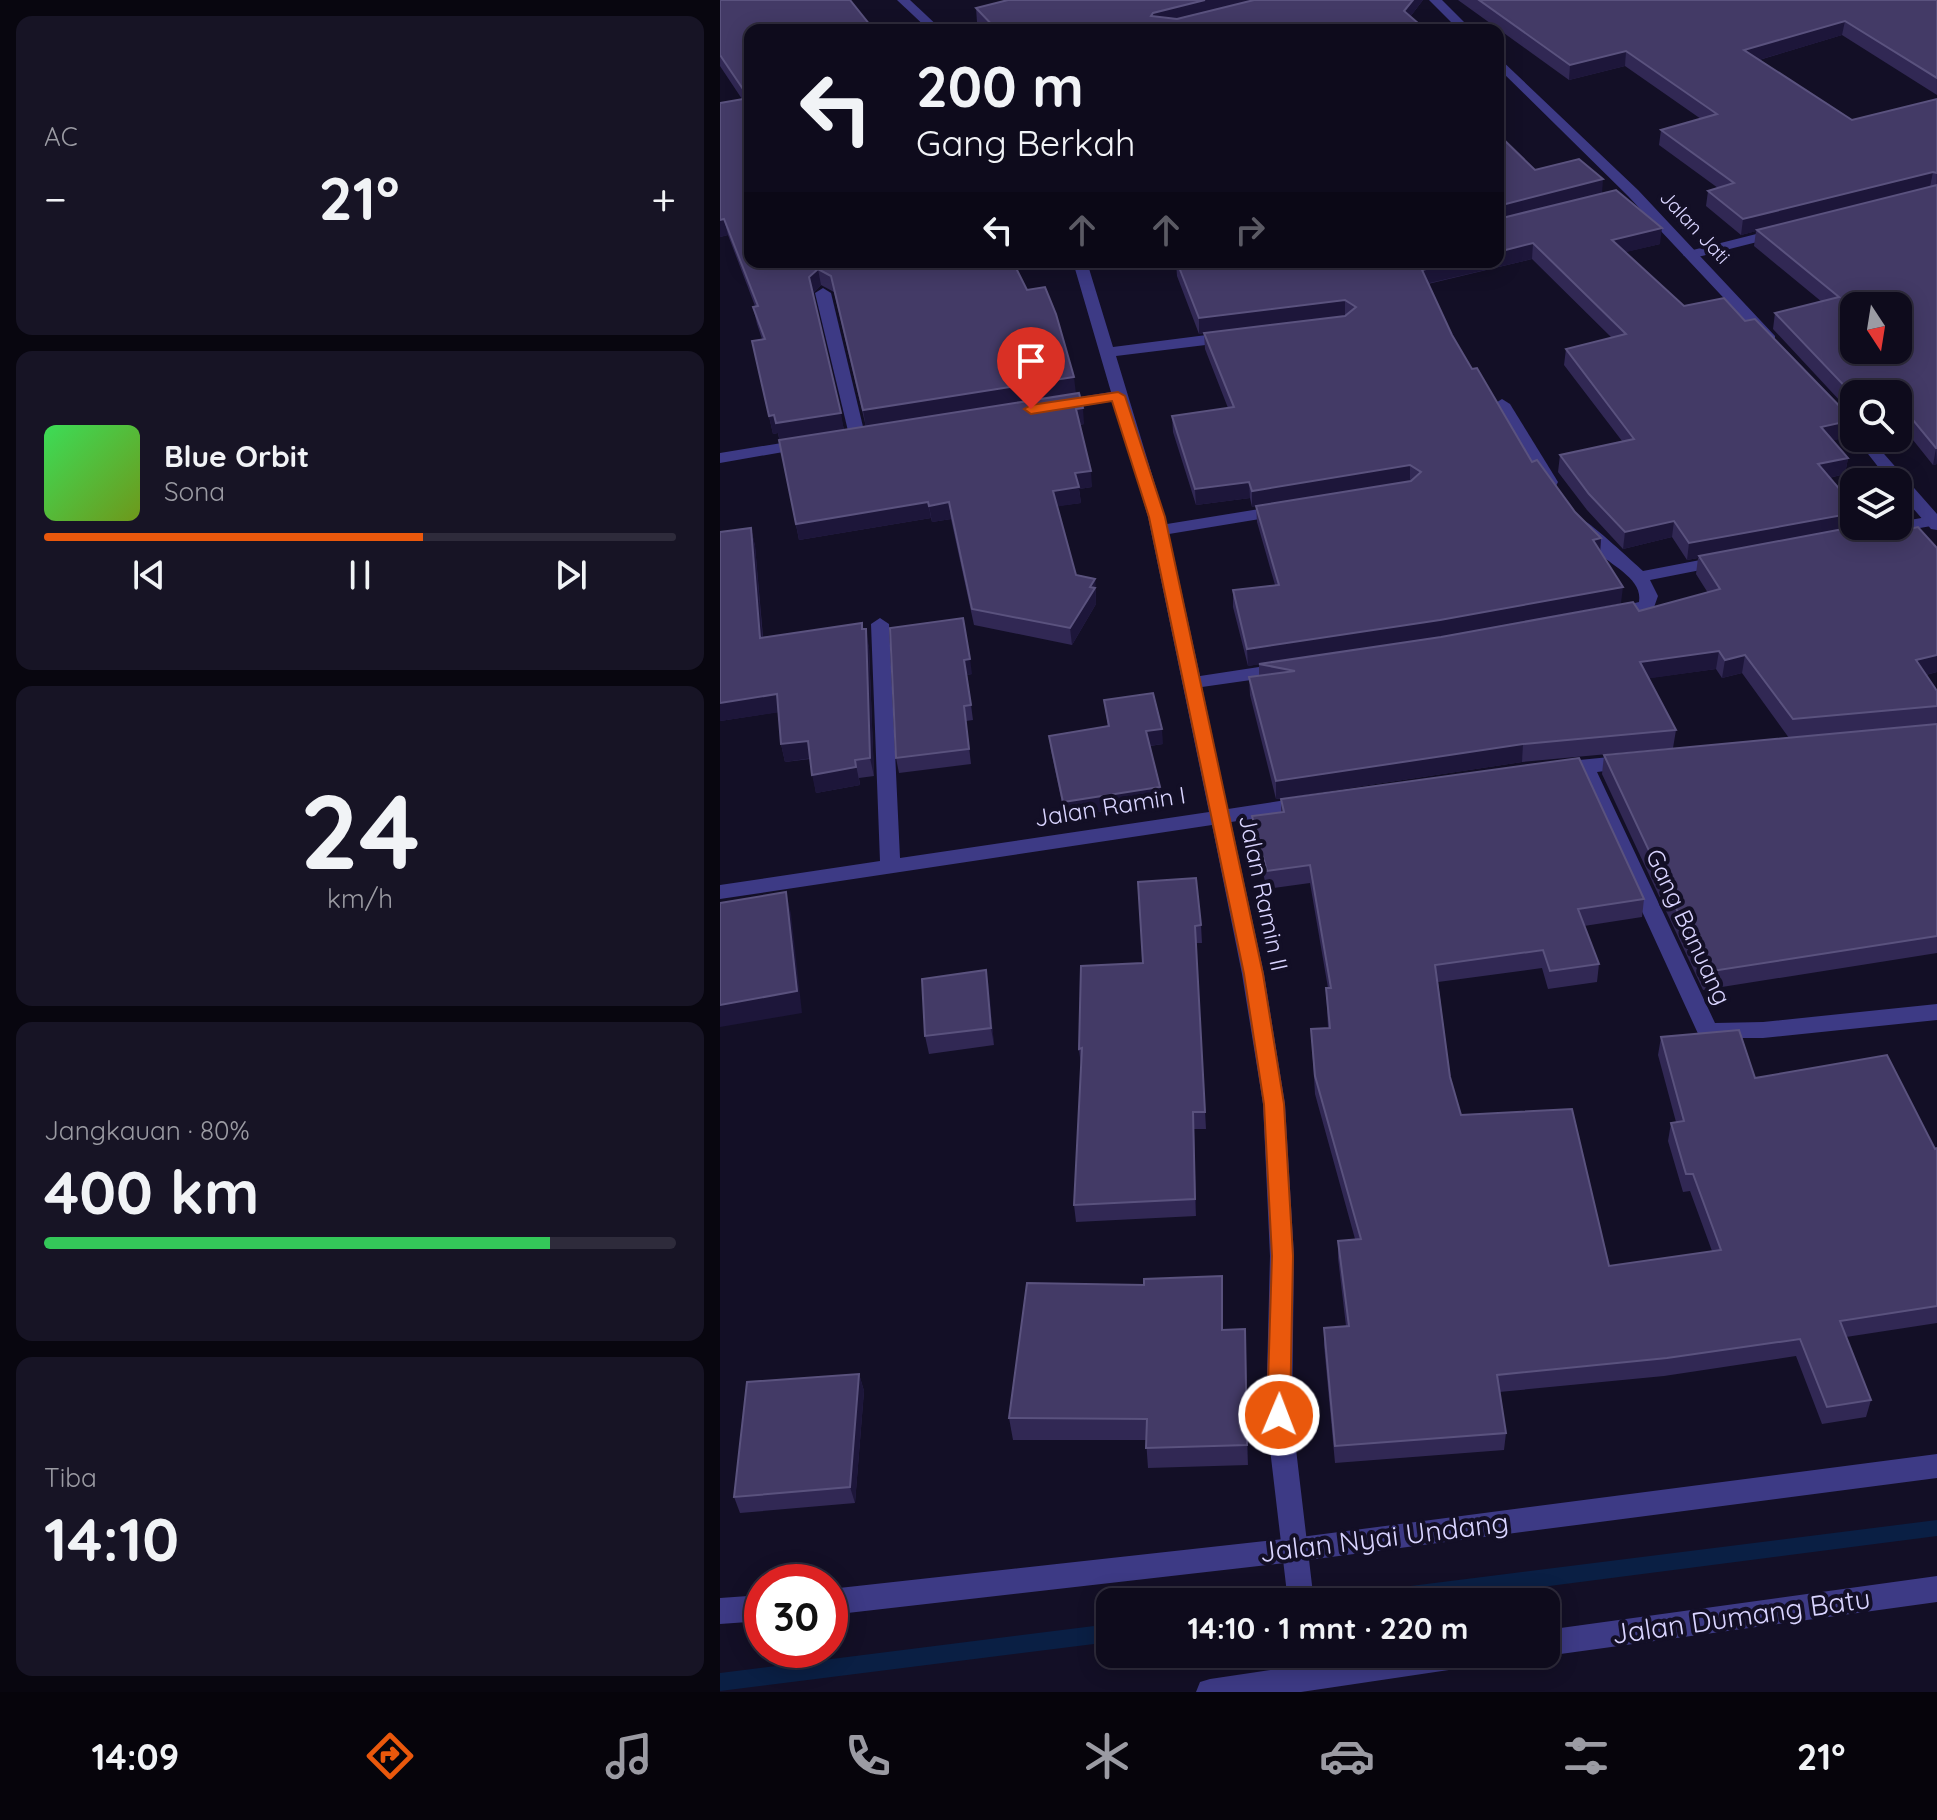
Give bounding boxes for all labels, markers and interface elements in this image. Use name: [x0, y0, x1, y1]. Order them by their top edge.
text: 200 m: [916, 51, 1084, 121]
icon: left: [784, 56, 888, 160]
text: AC: [44, 120, 78, 153]
text: Gang Berkah: [916, 120, 1135, 165]
text: 21°: [319, 160, 400, 235]
text: −: [44, 171, 67, 226]
text: +: [651, 171, 676, 226]
street label: Jalan Jati: [1655, 185, 1736, 269]
icon: left: [976, 208, 1020, 252]
icon: ahead: [1060, 208, 1104, 252]
icon: ahead: [1144, 208, 1188, 252]
icon: right: [1228, 208, 1272, 252]
north arrow: [1840, 292, 1912, 364]
map controls: [1840, 292, 1912, 540]
pin: [997, 327, 1065, 409]
icon: arrive: [1009, 339, 1053, 383]
button: search: [1840, 380, 1912, 452]
text: Blue Orbit: [164, 437, 309, 475]
button: layers: [1840, 468, 1912, 540]
text: Sona: [164, 475, 225, 508]
icon: previous: [127, 553, 171, 597]
icon: pause: [338, 553, 382, 597]
icon: next: [549, 553, 593, 597]
text: 24: [300, 765, 420, 895]
street label: Jalan Ramin I: [1032, 779, 1188, 833]
street label: Jalan Ramin II: [1233, 812, 1295, 974]
street label: Gang Banuang: [1640, 844, 1738, 1009]
text: km/h: [327, 882, 393, 915]
text: Jangkauan · 80%: [44, 1114, 250, 1147]
text: 400 km: [44, 1154, 259, 1229]
position arrow: [1237, 1373, 1321, 1457]
text: Tiba: [44, 1461, 97, 1494]
text: 14:10: [44, 1501, 179, 1576]
street label: Jalan Nyai Undang: [1257, 1504, 1511, 1569]
speed limit sign: 30: [744, 1564, 848, 1668]
street label: Jalan Dumang Batu: [1609, 1580, 1872, 1651]
text: 14:10 · 1 mnt · 220 m: [1187, 1609, 1469, 1647]
icon: directions: [362, 1728, 418, 1784]
icon: music: [601, 1728, 657, 1784]
icon: phone: [840, 1728, 896, 1784]
icon: climate: [1079, 1728, 1135, 1784]
icon: car: [1319, 1728, 1375, 1784]
icon: filters: [1558, 1728, 1614, 1784]
text: 14:09: [92, 1734, 179, 1779]
text: 21°: [1797, 1734, 1845, 1779]

